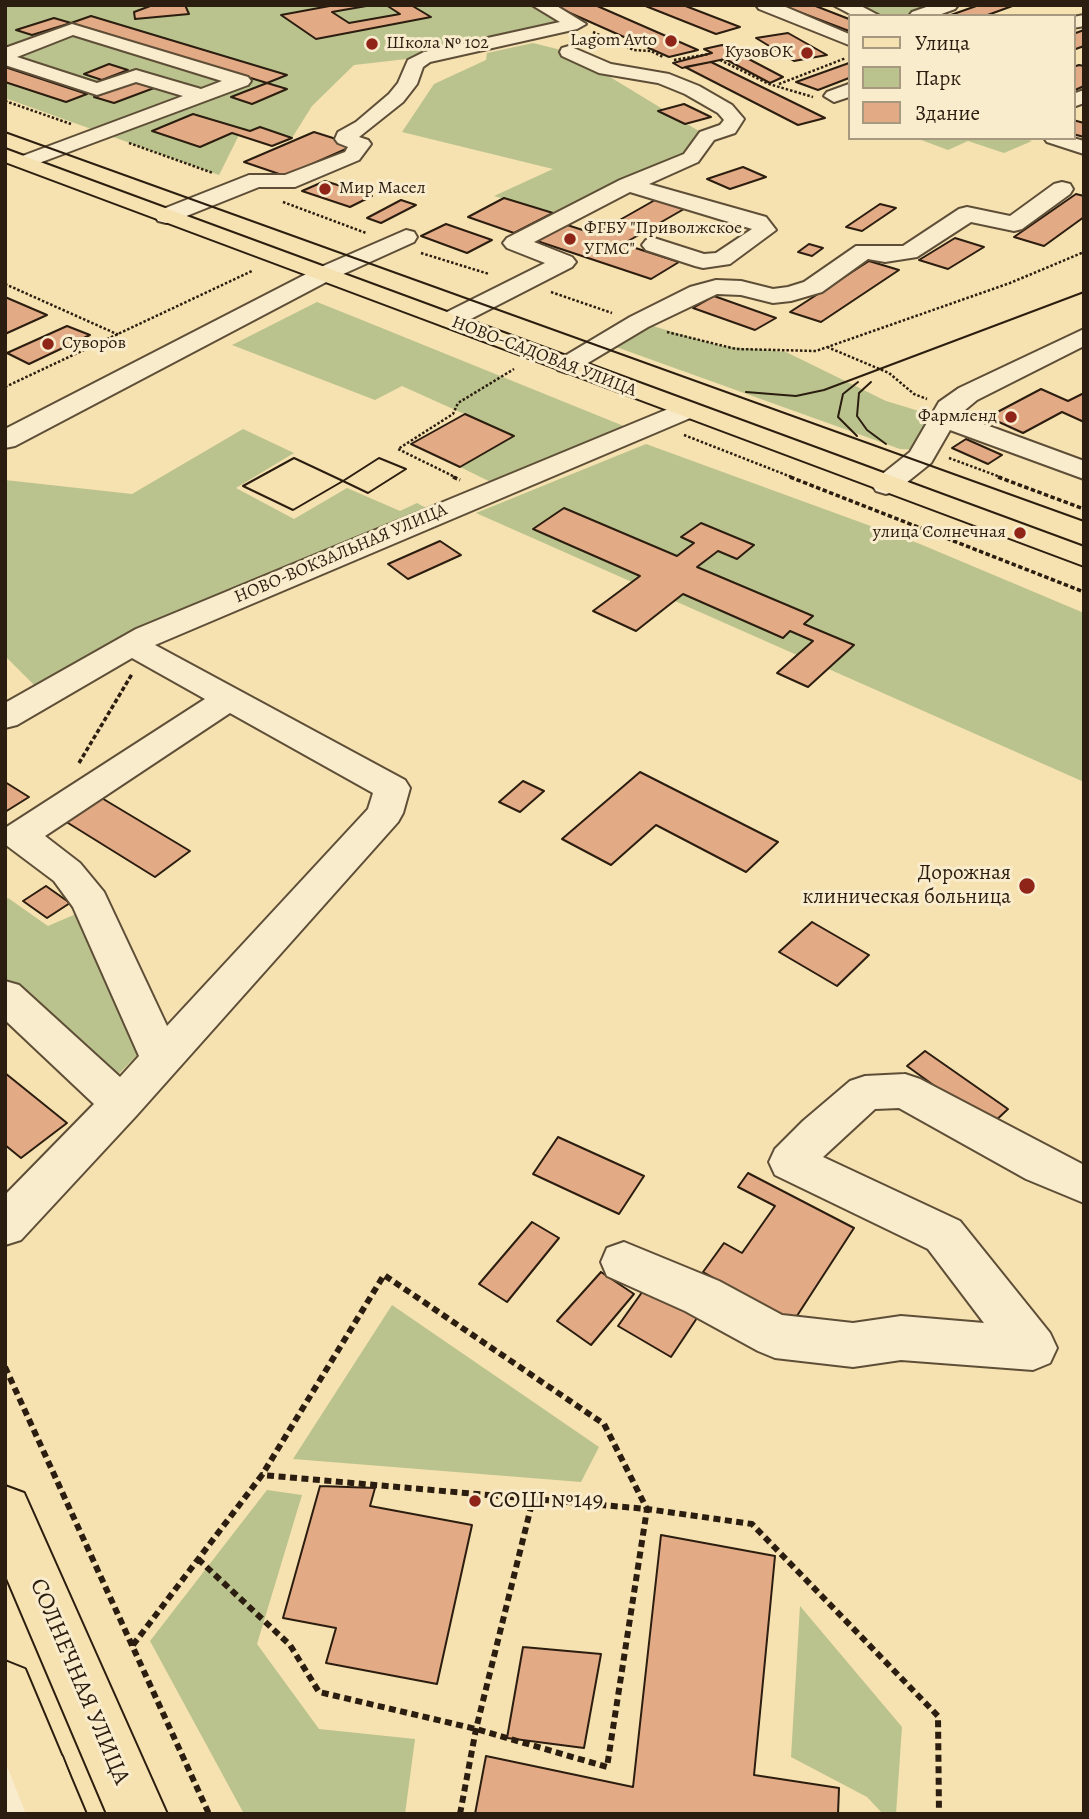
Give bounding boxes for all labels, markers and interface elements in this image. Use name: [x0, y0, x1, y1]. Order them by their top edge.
legend: [848, 14, 1075, 140]
text: Улица: [915, 29, 970, 57]
place label: Lagom Avto: [570, 30, 657, 52]
place label: Школа № 102: [386, 33, 489, 55]
marker: Lagom Avto: [663, 33, 679, 49]
marker: Школа № 102: [364, 36, 380, 52]
place label: КузовОК: [725, 42, 793, 64]
marker: КузовОК: [799, 45, 815, 61]
text: Парк: [915, 64, 961, 92]
text: Здание: [915, 99, 980, 127]
place label: Мир Масел: [339, 178, 426, 200]
marker: Мир Масел: [317, 181, 333, 197]
place label: ФГБУ "Приволжское УГМС": [584, 218, 742, 260]
marker: ФГБУ "Приволжское УГМС": [562, 231, 578, 247]
street label: НОВО-САДОВАЯ УЛИЦА: [449, 312, 639, 402]
place label: Суворов: [62, 333, 126, 355]
marker: Суворов: [40, 336, 56, 352]
place label: Фармленд: [918, 406, 997, 428]
marker: Фармленд: [1003, 409, 1019, 425]
street label: НОВО-ВОКЗАЛЬНАЯ УЛИЦА: [231, 499, 451, 609]
place label: улица Солнечная: [873, 522, 1006, 544]
marker: улица Солнечная: [1012, 525, 1028, 541]
place label: Дорожная клиническая больница: [802, 861, 1011, 911]
marker: Дорожная клиническая больница: [1017, 876, 1037, 896]
place label: СОШ №149: [489, 1487, 604, 1515]
marker: СОШ №149: [467, 1493, 483, 1509]
street label: СОЛНЕЧНАЯ УЛИЦА: [23, 1575, 135, 1789]

